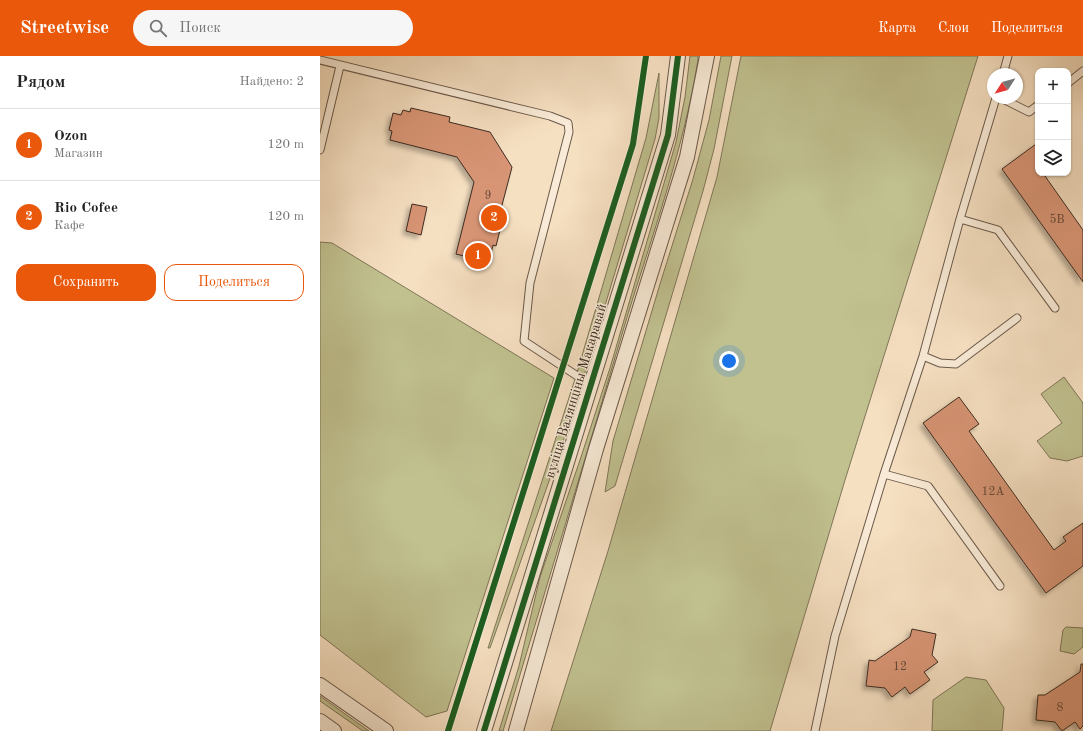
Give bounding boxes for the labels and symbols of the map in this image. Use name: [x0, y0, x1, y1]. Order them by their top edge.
north arrow: [987, 68, 1023, 104]
house number: 9: [485, 190, 491, 202]
pin: 2: [481, 203, 507, 233]
house number: 5В: [1049, 213, 1065, 226]
pin: 1: [465, 241, 491, 271]
street label: вуліца Валянціны Макаравай: [543, 302, 609, 480]
your location: [719, 351, 739, 371]
house number: 12А: [981, 486, 1005, 498]
house number: 12: [893, 661, 907, 673]
house number: 8: [1057, 702, 1064, 714]

